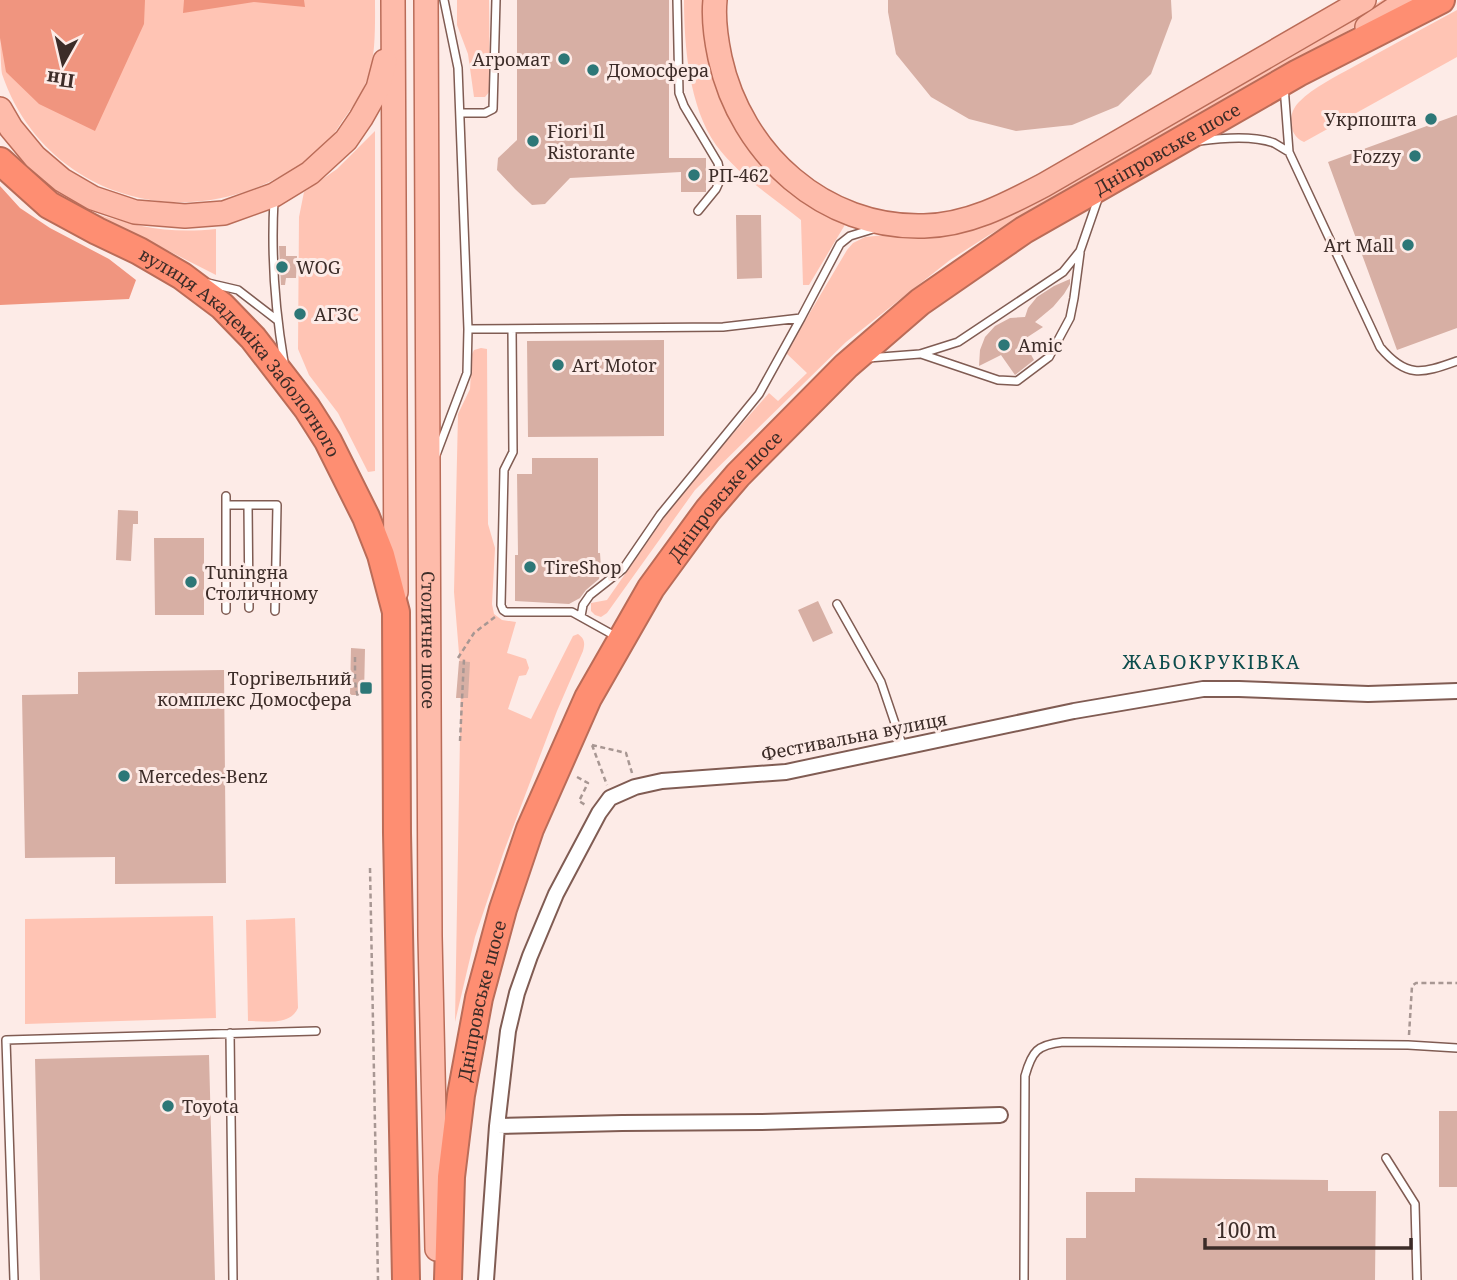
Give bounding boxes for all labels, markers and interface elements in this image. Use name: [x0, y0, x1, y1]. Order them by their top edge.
north arrow: [28, 28, 98, 98]
place label: Агромат: [472, 47, 550, 71]
marker: Агромат: [556, 51, 572, 67]
place label: Домосфера: [607, 58, 709, 82]
marker: Домосфера: [585, 62, 601, 78]
text: Пн: [45, 65, 76, 95]
street label: Дніпровське шосе: [1089, 97, 1244, 200]
place label: Укрпошта: [1324, 107, 1417, 131]
marker: Укрпошта: [1423, 111, 1439, 127]
place label: Fiori Il Ristorante: [547, 119, 635, 164]
marker: Fiori Il Ristorante: [525, 133, 541, 149]
place label: Fozzy: [1352, 144, 1402, 168]
marker: Fozzy: [1407, 148, 1423, 164]
place label: РП-462: [708, 163, 769, 187]
marker: РП-462: [686, 167, 702, 183]
place label: Art Mall: [1324, 233, 1394, 257]
marker: Art Mall: [1400, 237, 1416, 253]
street label: вулиця Академіка Заболотного: [135, 242, 346, 461]
place label: WOG: [296, 255, 341, 279]
marker: WOG: [274, 259, 290, 275]
place label: АГЗС: [314, 302, 359, 326]
marker: АГЗС: [292, 306, 308, 322]
place label: Amic: [1018, 333, 1062, 357]
marker: Amic: [996, 337, 1012, 353]
place label: Art Motor: [572, 353, 657, 377]
marker: Art Motor: [550, 357, 566, 373]
street label: Дніпровське шосе: [662, 426, 787, 566]
place label: TireShop: [544, 555, 622, 579]
marker: TireShop: [522, 559, 538, 575]
place label: Tuningна Столичному: [205, 560, 319, 605]
street label: Столичне шосе: [416, 571, 441, 709]
marker: Tuningна Столичному: [183, 574, 199, 590]
district label: ЖАБОКРУКІВКА: [1121, 649, 1302, 675]
place label: Торгівельний комплекс Домосфера: [157, 666, 352, 711]
marker: Торгівельний комплекс Домосфера: [358, 680, 374, 696]
street label: Фестивальна вулиця: [759, 706, 949, 766]
place label: Mercedes-Benz: [138, 764, 268, 788]
marker: Mercedes-Benz: [116, 768, 132, 784]
street label: Дніпровське шосе: [452, 918, 511, 1083]
place label: Toyota: [182, 1094, 239, 1118]
marker: Toyota: [160, 1098, 176, 1114]
scale bar: [1205, 1206, 1412, 1250]
text: 100 m: [1216, 1216, 1277, 1244]

